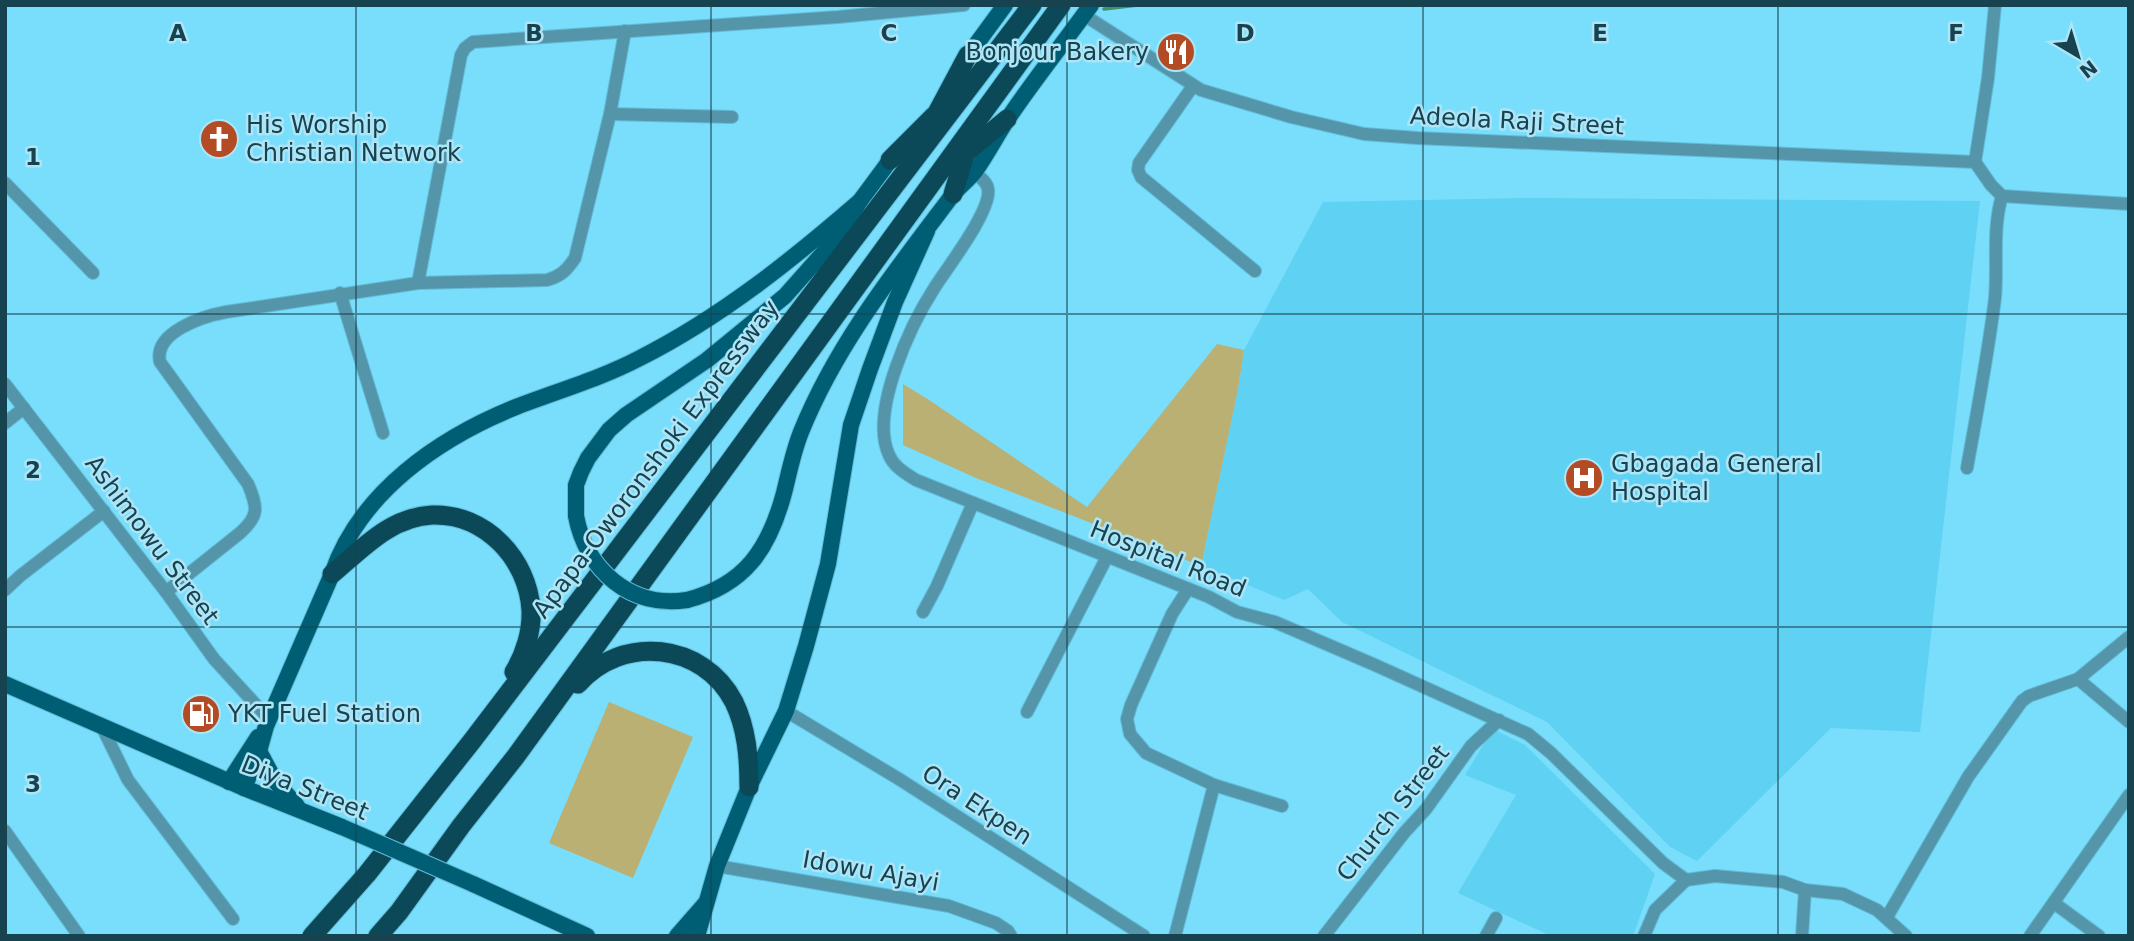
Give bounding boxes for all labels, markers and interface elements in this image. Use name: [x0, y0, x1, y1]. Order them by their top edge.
text: A: [169, 20, 187, 46]
text: B: [525, 20, 543, 46]
text: C: [881, 20, 897, 46]
text: D: [1235, 20, 1255, 46]
text: E: [1592, 20, 1608, 46]
text: F: [1948, 20, 1964, 46]
north arrow: [2043, 21, 2113, 91]
restaurant icon: Bonjour Bakery: [1155, 31, 1197, 73]
place label: Bonjour Bakery: [966, 38, 1149, 66]
text: N: [2075, 56, 2102, 83]
street label: Adeola Raji Street: [1409, 101, 1625, 141]
place label: His Worship Christian Network: [246, 111, 461, 167]
church icon: His Worship Christian Network: [198, 118, 240, 160]
text: 1: [25, 144, 41, 170]
street label: Apapa-Oworonshoki Expressway: [527, 294, 785, 624]
street label: Ashimowu Street: [79, 450, 225, 630]
place label: Gbagada General Hospital: [1611, 450, 1822, 506]
text: 2: [25, 457, 41, 483]
hospital icon: Gbagada General Hospital: [1563, 457, 1605, 499]
street label: Hospital Road: [1086, 515, 1250, 603]
fuel station icon: YKT Fuel Station: [180, 693, 222, 735]
place label: YKT Fuel Station: [227, 700, 421, 728]
street label: Church Street: [1331, 739, 1455, 887]
street label: Diya Street: [237, 750, 373, 826]
street label: Ora Ekpen: [917, 759, 1037, 851]
text: 3: [25, 771, 41, 797]
street label: Idowu Ajayi: [801, 845, 941, 897]

